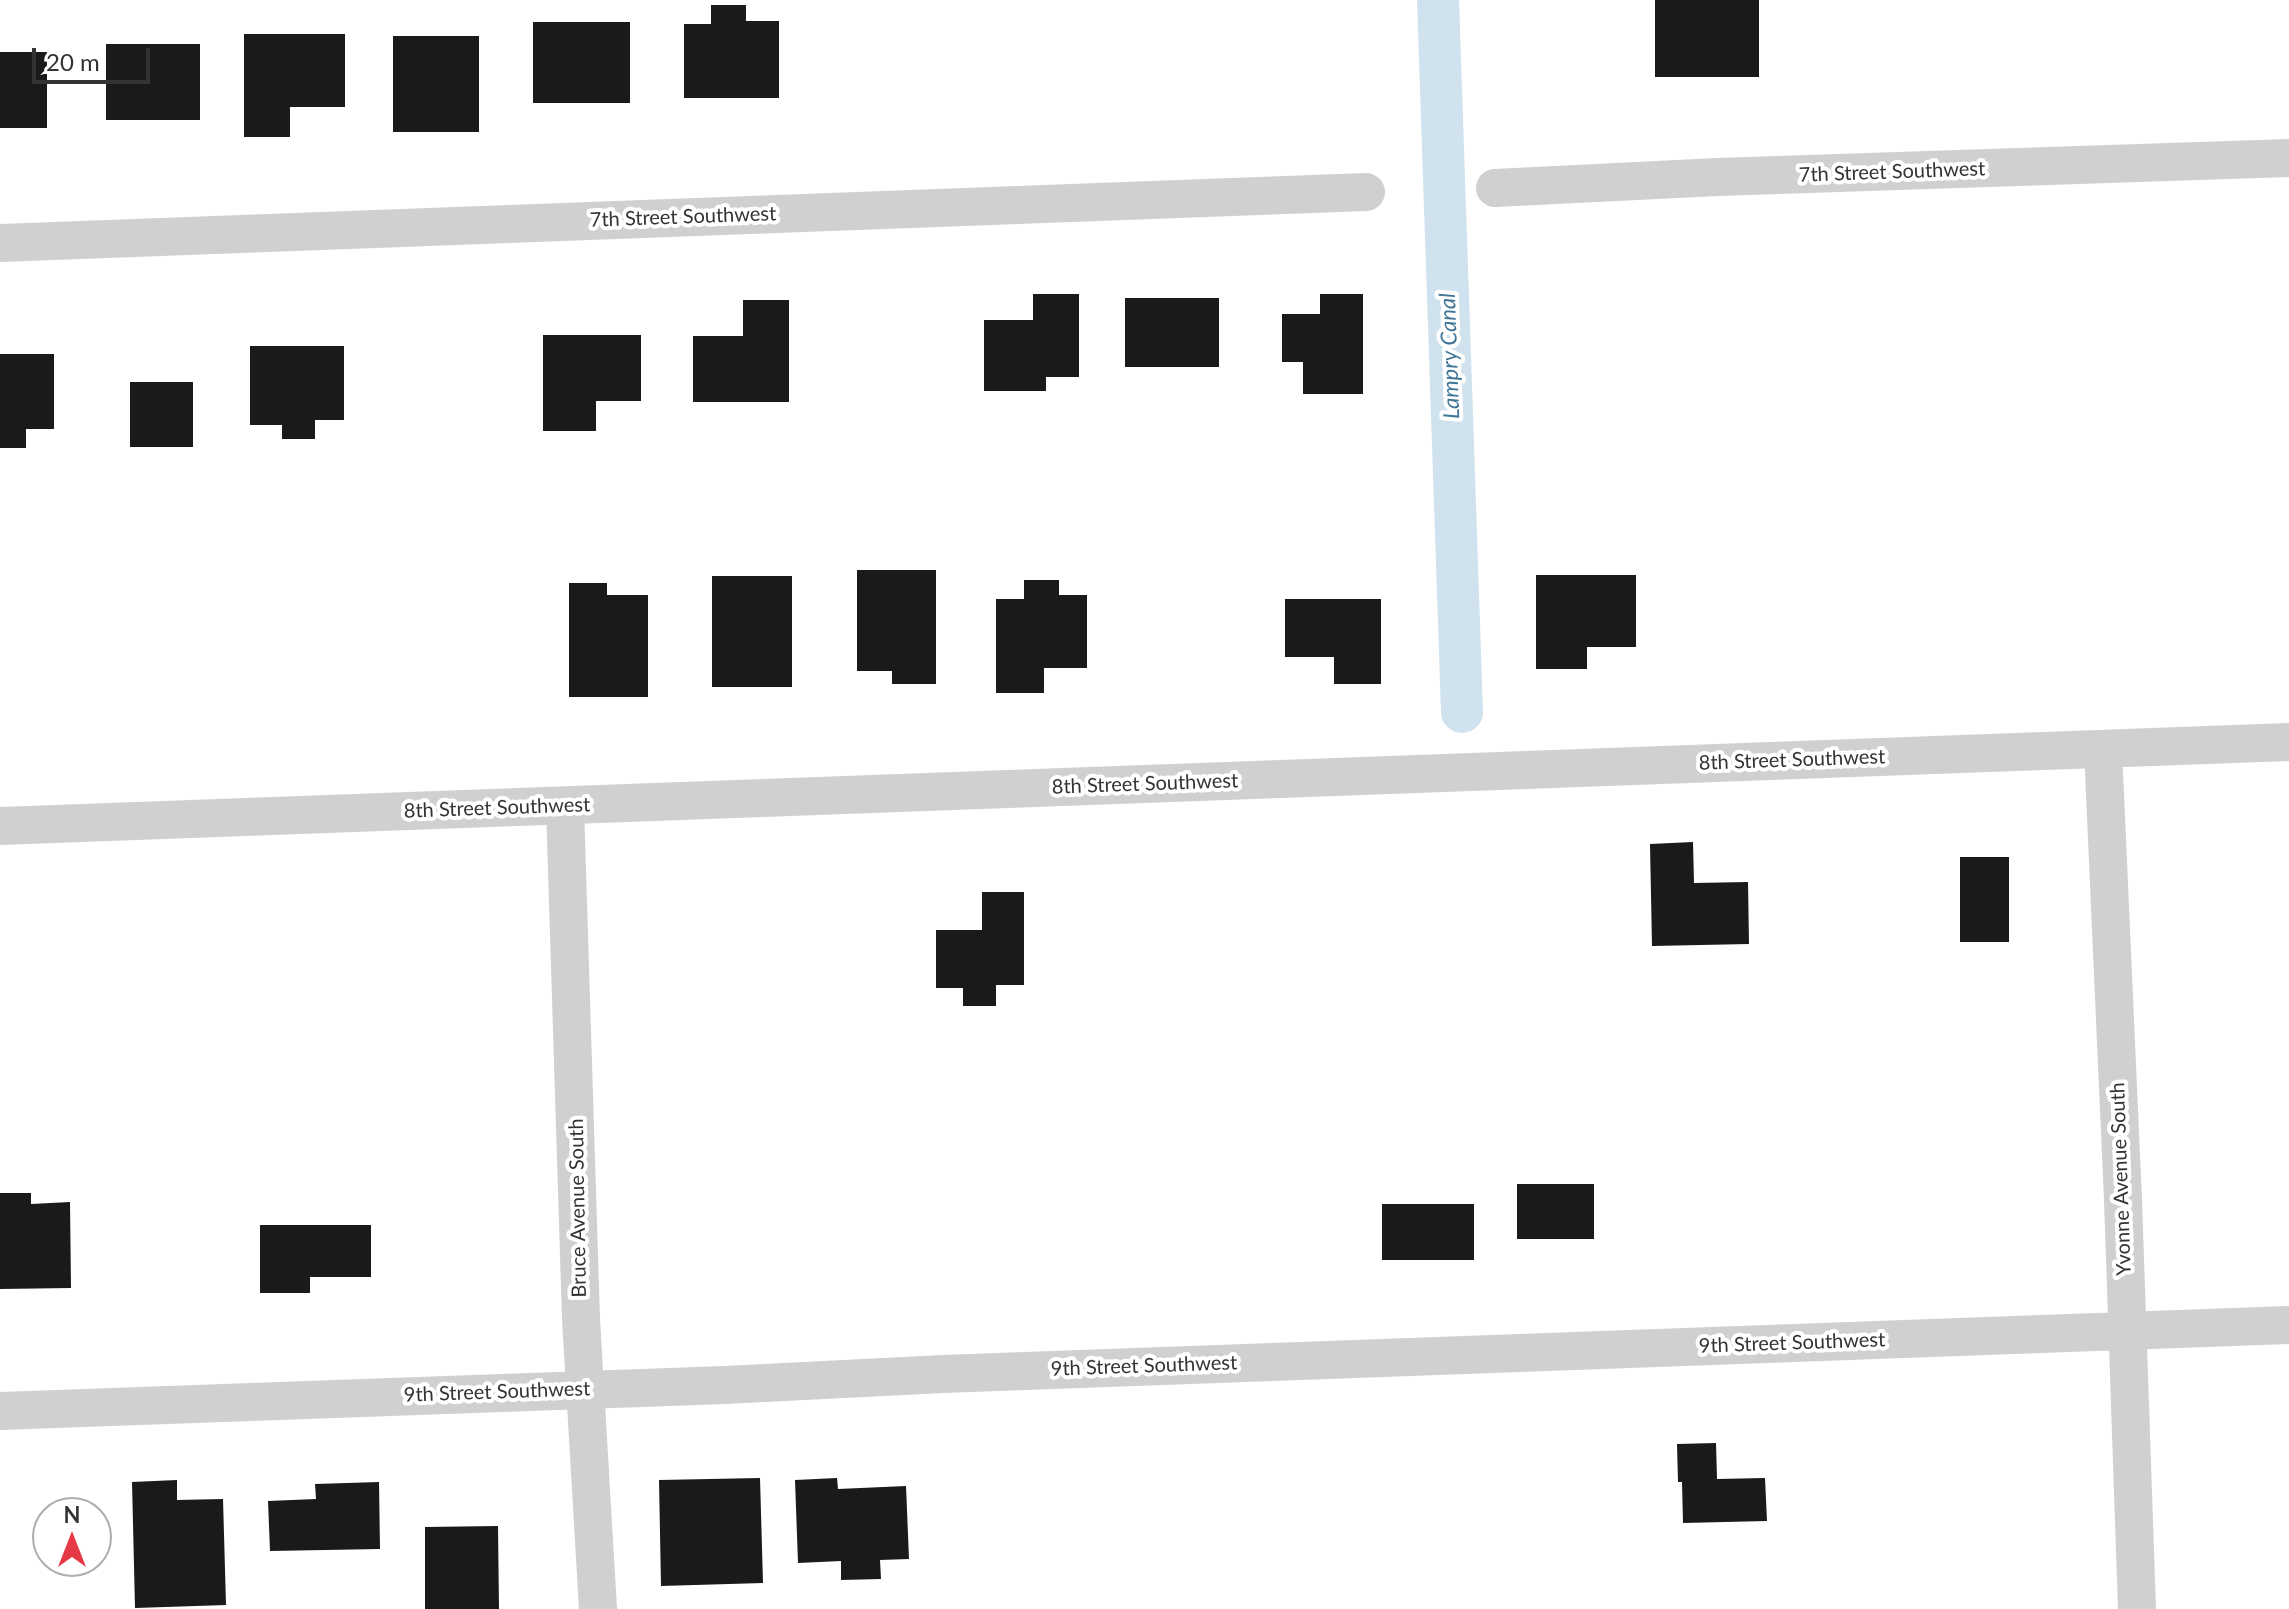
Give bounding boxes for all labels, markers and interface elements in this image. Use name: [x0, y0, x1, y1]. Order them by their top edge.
scale bar: [36, 32, 154, 82]
text: 20 m: [46, 47, 100, 76]
street label: 7th Street Southwest: [1798, 157, 1986, 187]
street label: 7th Street Southwest: [589, 202, 777, 232]
water label: Lampry Canal: [1435, 292, 1465, 420]
street label: 8th Street Southwest: [1698, 745, 1886, 775]
street label: 8th Street Southwest: [1051, 769, 1239, 799]
street label: 8th Street Southwest: [403, 793, 591, 823]
street label: Yvonne Avenue South: [2106, 1082, 2136, 1276]
street label: Bruce Avenue South: [564, 1118, 592, 1298]
street label: 9th Street Southwest: [1698, 1328, 1886, 1358]
street label: 9th Street Southwest: [1050, 1351, 1238, 1381]
street label: 9th Street Southwest: [403, 1377, 591, 1407]
north arrow: [32, 1497, 112, 1577]
text: N: [64, 1501, 80, 1528]

